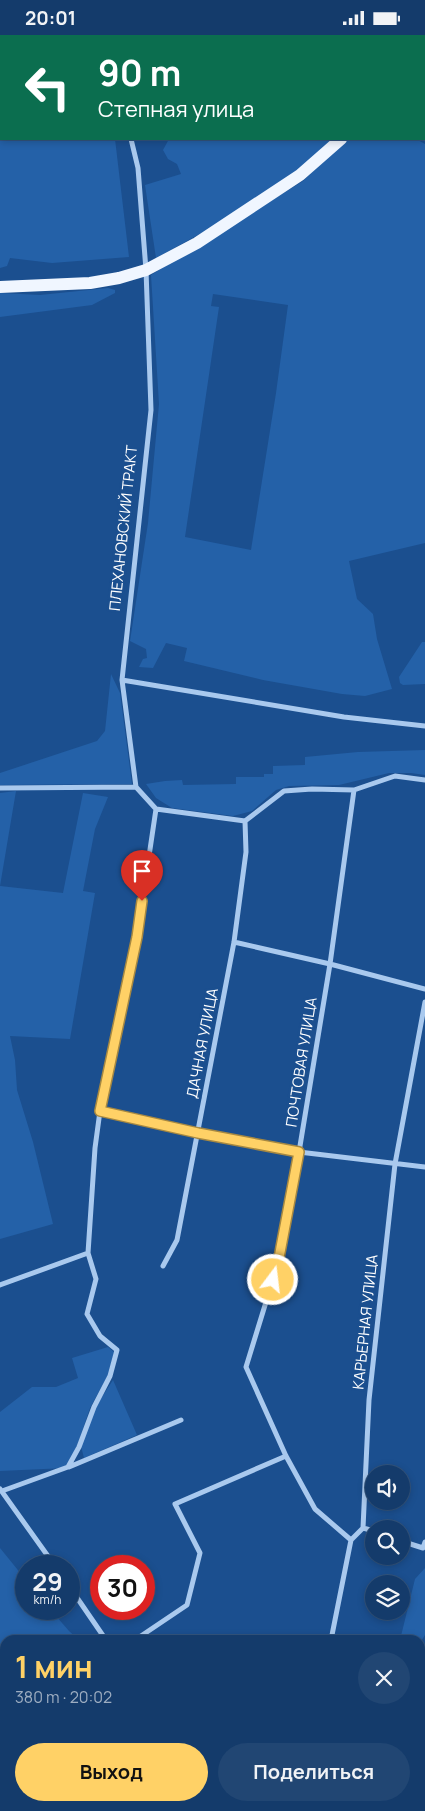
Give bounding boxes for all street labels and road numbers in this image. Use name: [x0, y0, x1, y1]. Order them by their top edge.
street label: ПЛЕХАНОВСКИЙ ТРАКТ: [104, 444, 142, 612]
street label: ДАЧНАЯ УЛИЦА: [181, 986, 223, 1100]
street label: ПОЧТОВАЯ УЛИЦА: [280, 995, 322, 1128]
street label: КАРЬЕРНАЯ УЛИЦА: [347, 1253, 383, 1391]

